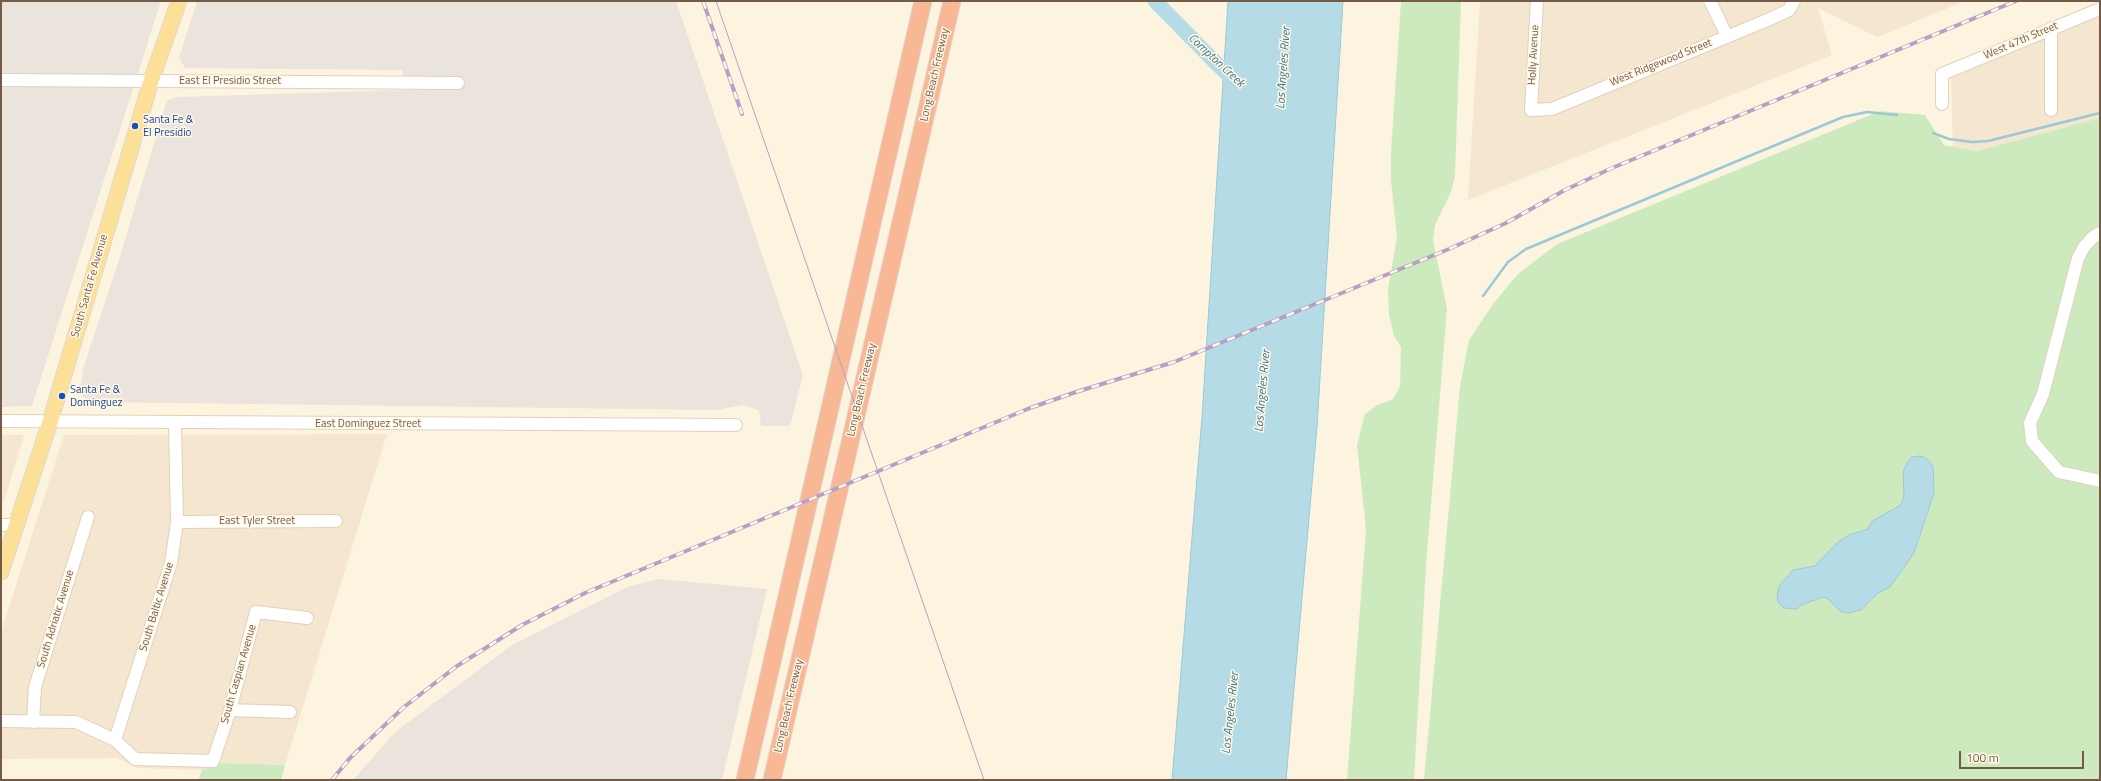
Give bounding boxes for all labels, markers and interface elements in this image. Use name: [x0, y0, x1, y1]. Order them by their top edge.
street label: West 47th Street: [1982, 19, 2060, 63]
street label: Holly Avenue: [1526, 24, 1542, 86]
water label: Los Angeles River: [1274, 26, 1294, 110]
street label: Long Beach Freeway: [918, 27, 952, 123]
water label: Compton Creek: [1185, 31, 1247, 91]
street label: West Ridgewood Street: [1608, 36, 1714, 90]
street label: East El Presidio Street: [179, 74, 281, 88]
place label: Santa Fe & El Presidio: [143, 113, 193, 139]
marker: Santa Fe & El Presidio: [130, 121, 140, 131]
street label: South Santa Fe Avenue: [69, 233, 111, 339]
street label: Long Beach Freeway: [845, 342, 879, 438]
water label: Los Angeles River: [1252, 349, 1274, 433]
place label: Santa Fe & Dominguez: [70, 383, 122, 409]
marker: Santa Fe & Dominguez: [57, 391, 67, 401]
street label: East Dominguez Street: [315, 417, 421, 431]
street label: East Tyler Street: [219, 514, 295, 528]
street label: South Baltic Avenue: [137, 561, 177, 653]
street label: South Adriatic Avenue: [35, 568, 77, 670]
street label: South Caspian Avenue: [218, 623, 260, 725]
street label: Long Beach Freeway: [772, 658, 806, 754]
water label: Los Angeles River: [1220, 671, 1242, 755]
scale bar: [1961, 743, 2086, 769]
text: 100 m: [1966, 748, 1999, 767]

